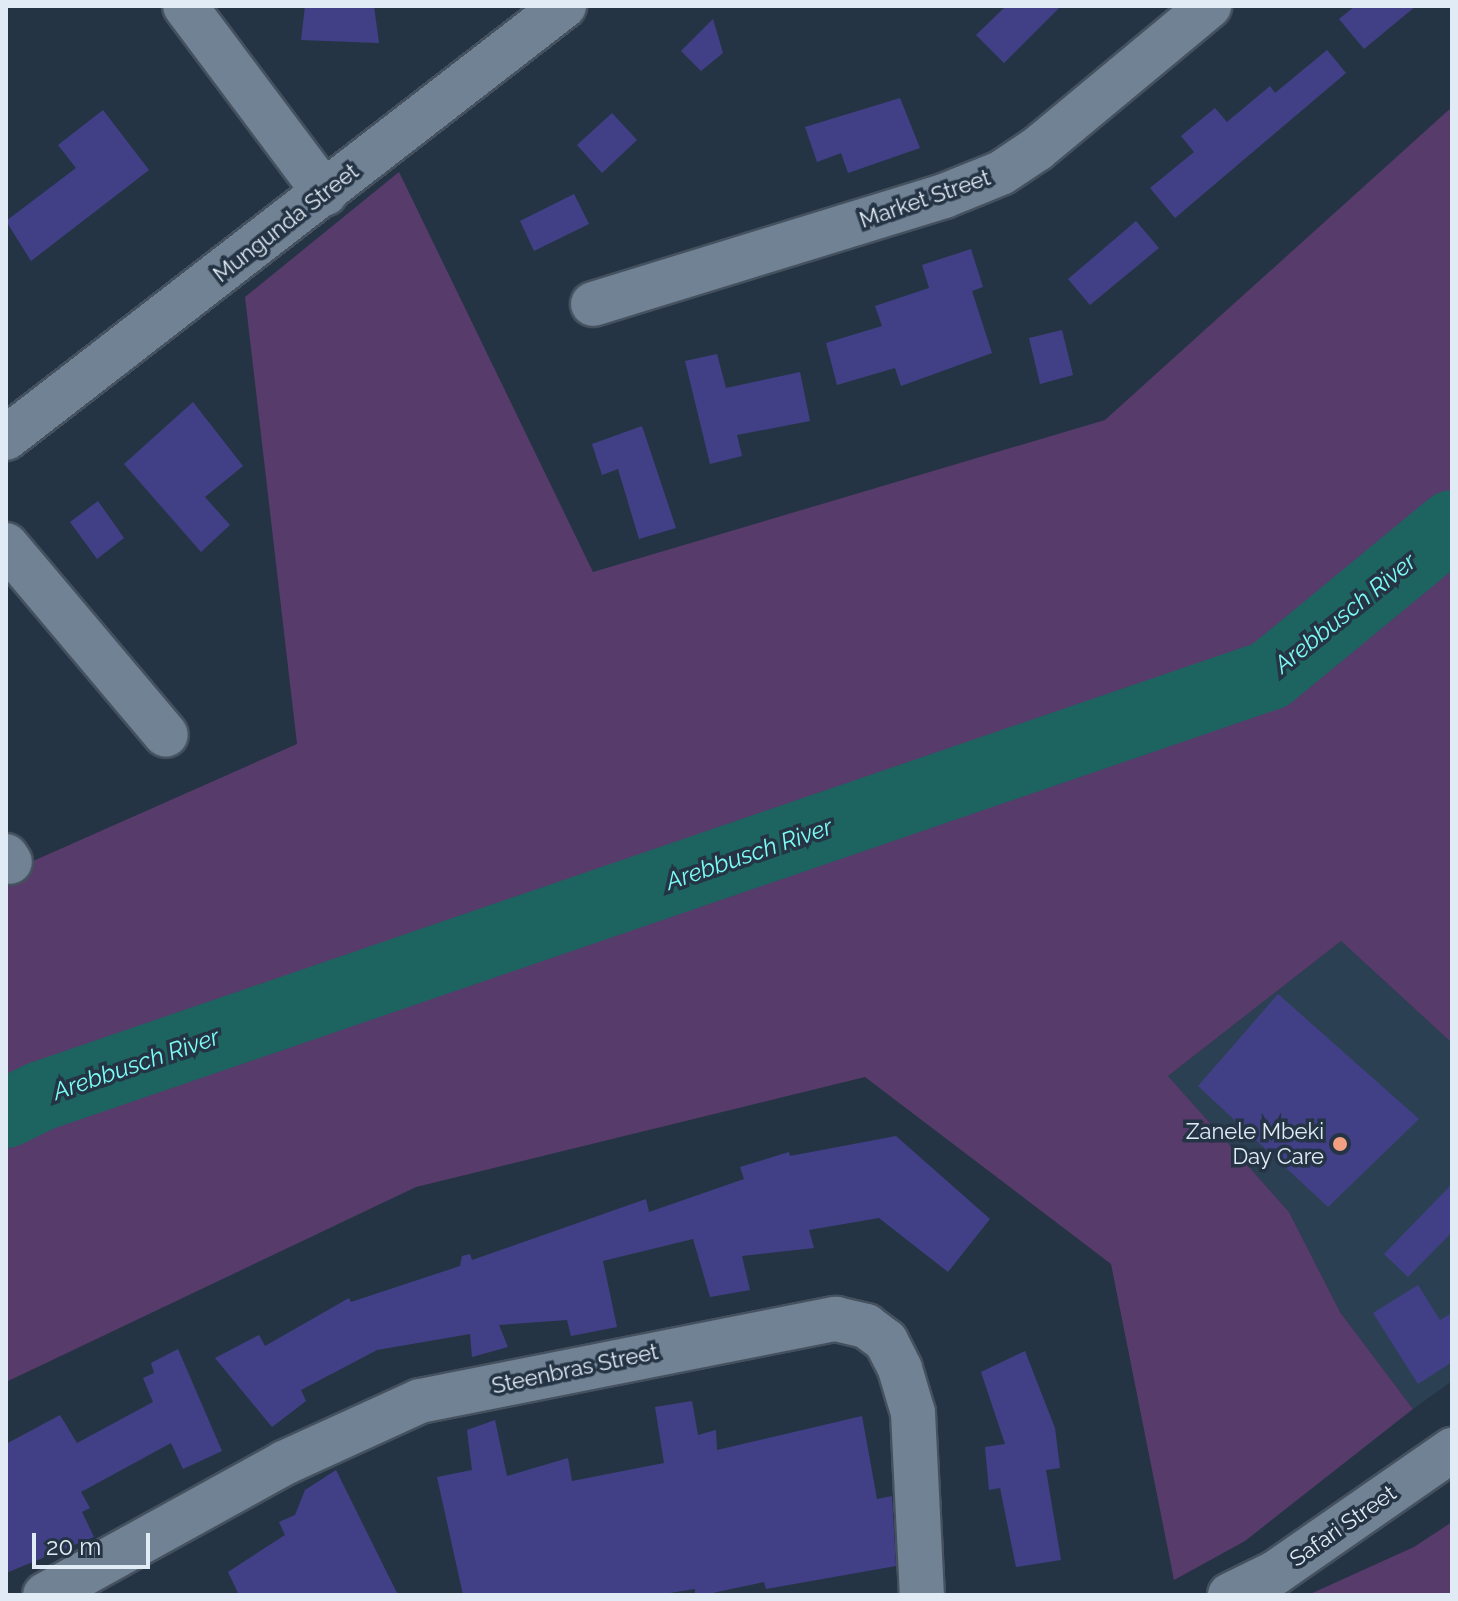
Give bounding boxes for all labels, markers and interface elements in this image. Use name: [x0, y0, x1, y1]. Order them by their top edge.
street label: Mungunda Street: [208, 158, 364, 288]
street label: Market Street: [856, 164, 994, 234]
water label: Arebbusch River: [1268, 547, 1422, 679]
water label: Arebbusch River: [662, 812, 836, 896]
water label: Arebbusch River: [49, 1022, 223, 1106]
place label: Zanele Mbeki Day Care: [1186, 1118, 1324, 1170]
marker: Zanele Mbeki Day Care: [1331, 1135, 1349, 1153]
street label: Steenbras Street: [489, 1338, 661, 1400]
street label: Safari Street: [1285, 1480, 1401, 1572]
scale bar: [36, 1517, 154, 1567]
text: 20 m: [46, 1532, 101, 1561]

